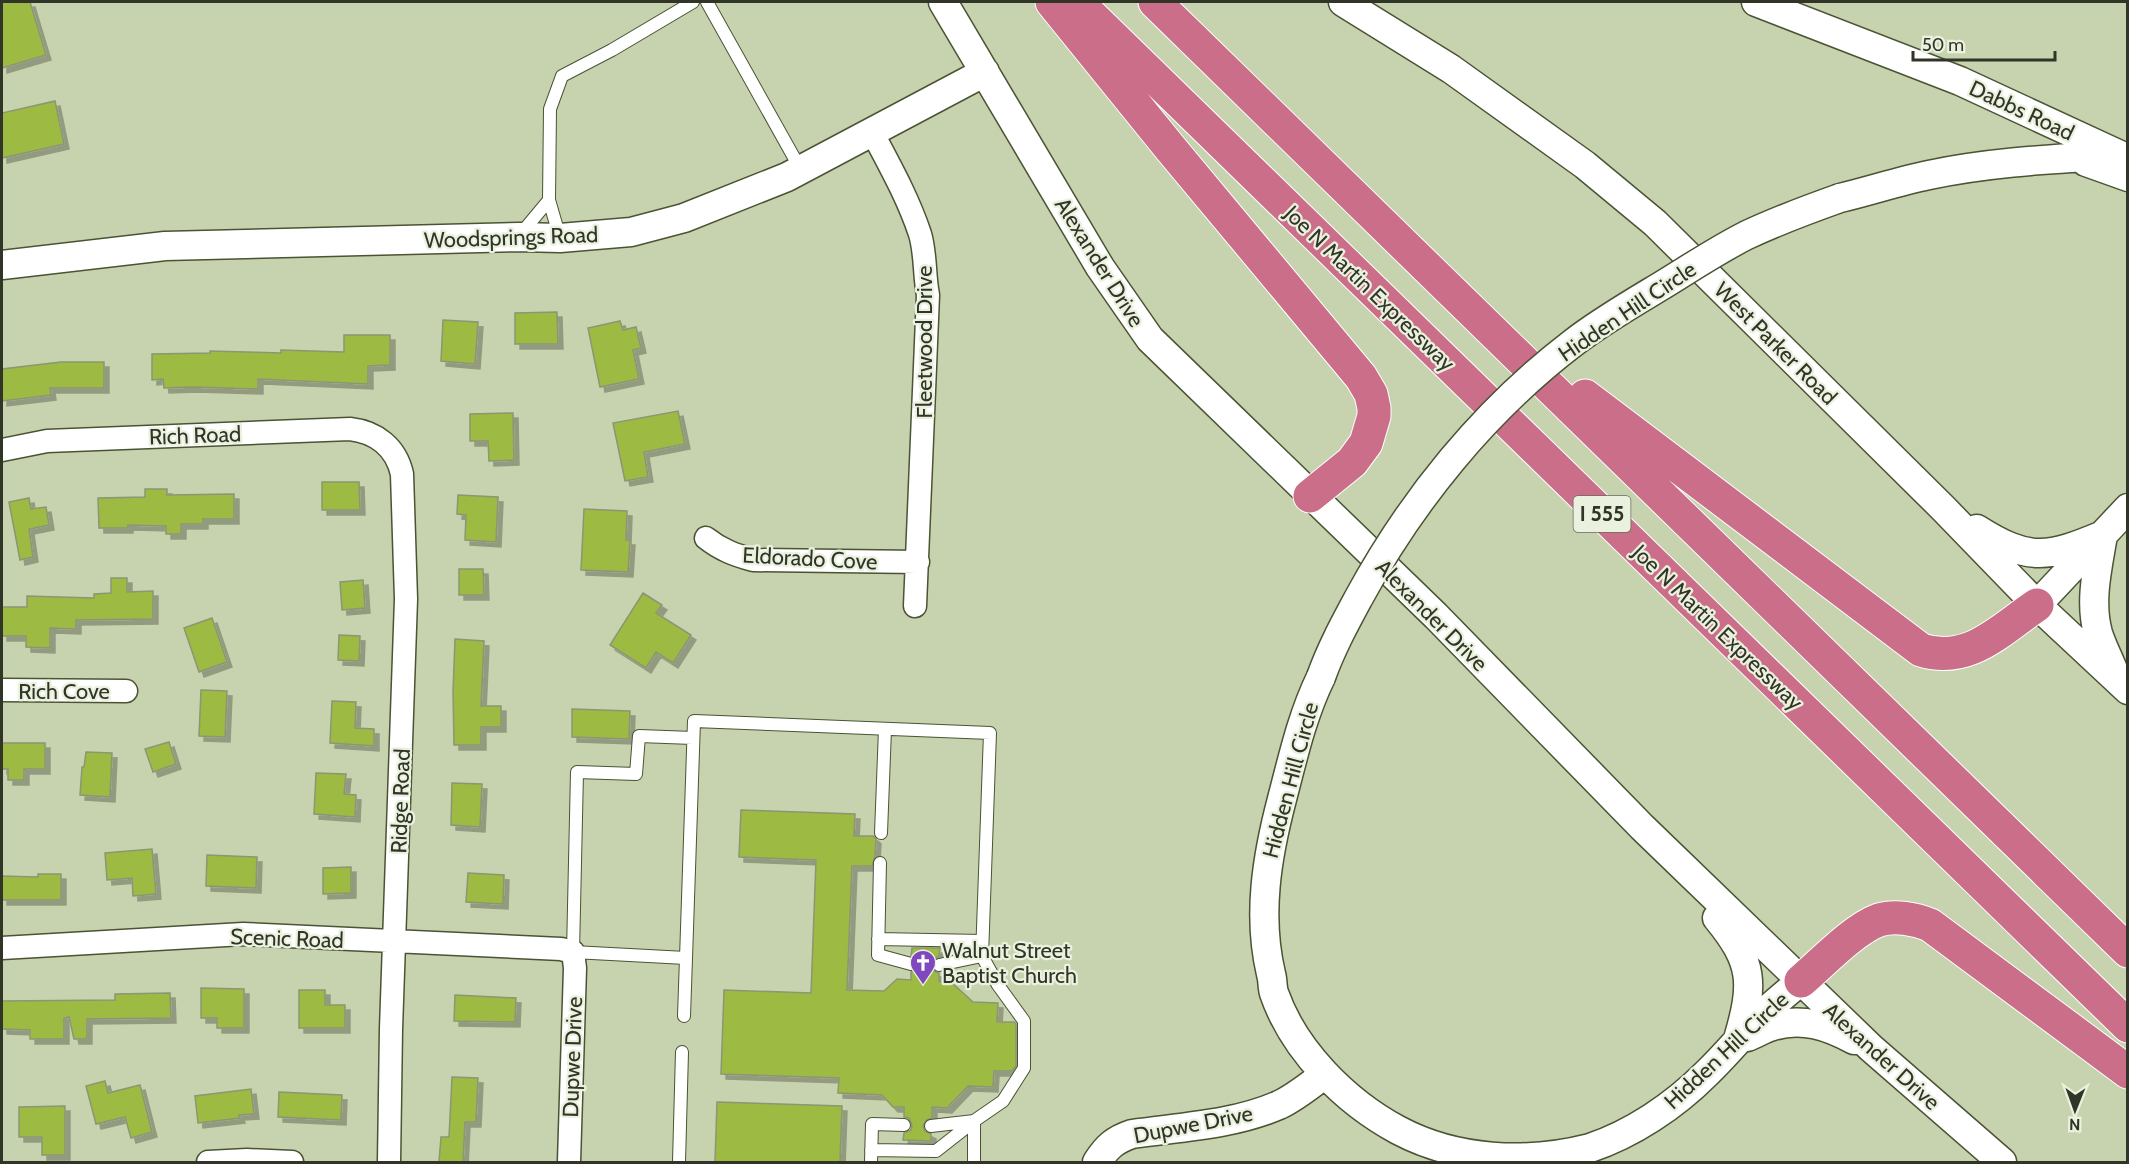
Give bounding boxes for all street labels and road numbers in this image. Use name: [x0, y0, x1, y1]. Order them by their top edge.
street label: Dabbs Road: [1965, 74, 2079, 146]
street label: Alexander Drive: [1049, 193, 1150, 332]
street label: Joe N Martin Expressway: [1278, 199, 1461, 377]
street label: Woodsprings Road: [423, 221, 599, 254]
street label: Hidden Hill Circle: [1553, 255, 1701, 367]
street label: Fleetwood Drive: [911, 265, 938, 419]
street label: West Parker Road: [1709, 276, 1843, 410]
street label: Rich Road: [148, 420, 242, 451]
road number: I 555: [1574, 496, 1630, 532]
street label: Joe N Martin Expressway: [1626, 538, 1809, 716]
street label: Eldorado Cove: [742, 541, 878, 576]
street label: Alexander Drive: [1370, 554, 1493, 677]
street label: Rich Cove: [18, 678, 110, 705]
street label: Hidden Hill Circle: [1257, 699, 1324, 861]
street label: Ridge Road: [385, 748, 416, 854]
street label: Scenic Road: [230, 923, 344, 954]
street label: Hidden Hill Circle: [1659, 986, 1794, 1115]
street label: Dupwe Drive: [557, 996, 588, 1118]
street label: Alexander Drive: [1818, 997, 1946, 1116]
street label: Dupwe Drive: [1131, 1100, 1255, 1149]

